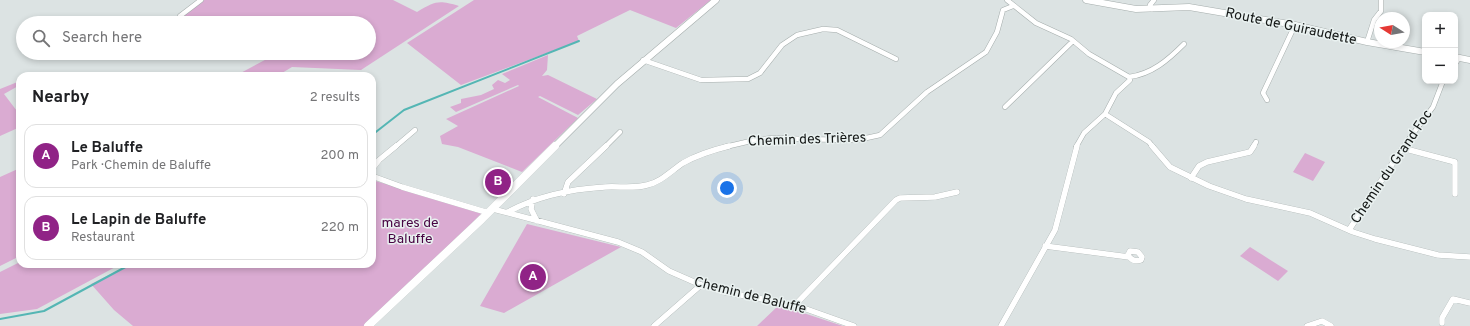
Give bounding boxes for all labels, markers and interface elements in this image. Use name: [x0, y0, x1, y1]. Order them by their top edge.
street label: Route de Guiraudette: [1224, 5, 1358, 49]
north arrow: [1374, 12, 1410, 48]
map controls: [1422, 12, 1458, 84]
button: +: [1422, 12, 1458, 48]
search box: [16, 16, 376, 60]
icon: search: [30, 27, 52, 49]
text: Search here: [62, 29, 142, 48]
button: −: [1422, 48, 1458, 84]
text: Nearby: [32, 87, 89, 109]
text: 2 results: [310, 90, 360, 106]
street label: Chemin du Grand Foc: [1348, 107, 1436, 227]
street label: Chemin des Trières: [748, 129, 866, 151]
text: Le Baluffe: [71, 139, 143, 158]
text: A: [41, 148, 51, 164]
text: 200 m: [320, 148, 359, 164]
text: Park · Chemin de Baluffe: [71, 158, 211, 174]
pin: B: [485, 167, 511, 197]
your location: [717, 178, 737, 198]
text: Le Lapin de Baluffe: [71, 211, 206, 230]
park label: mares de Baluffe: [381, 215, 439, 248]
text: B: [42, 220, 50, 236]
text: 220 m: [321, 220, 359, 236]
text: Restaurant: [71, 230, 135, 246]
pin: A: [520, 262, 546, 292]
street label: Chemin de Baluffe: [692, 274, 808, 318]

